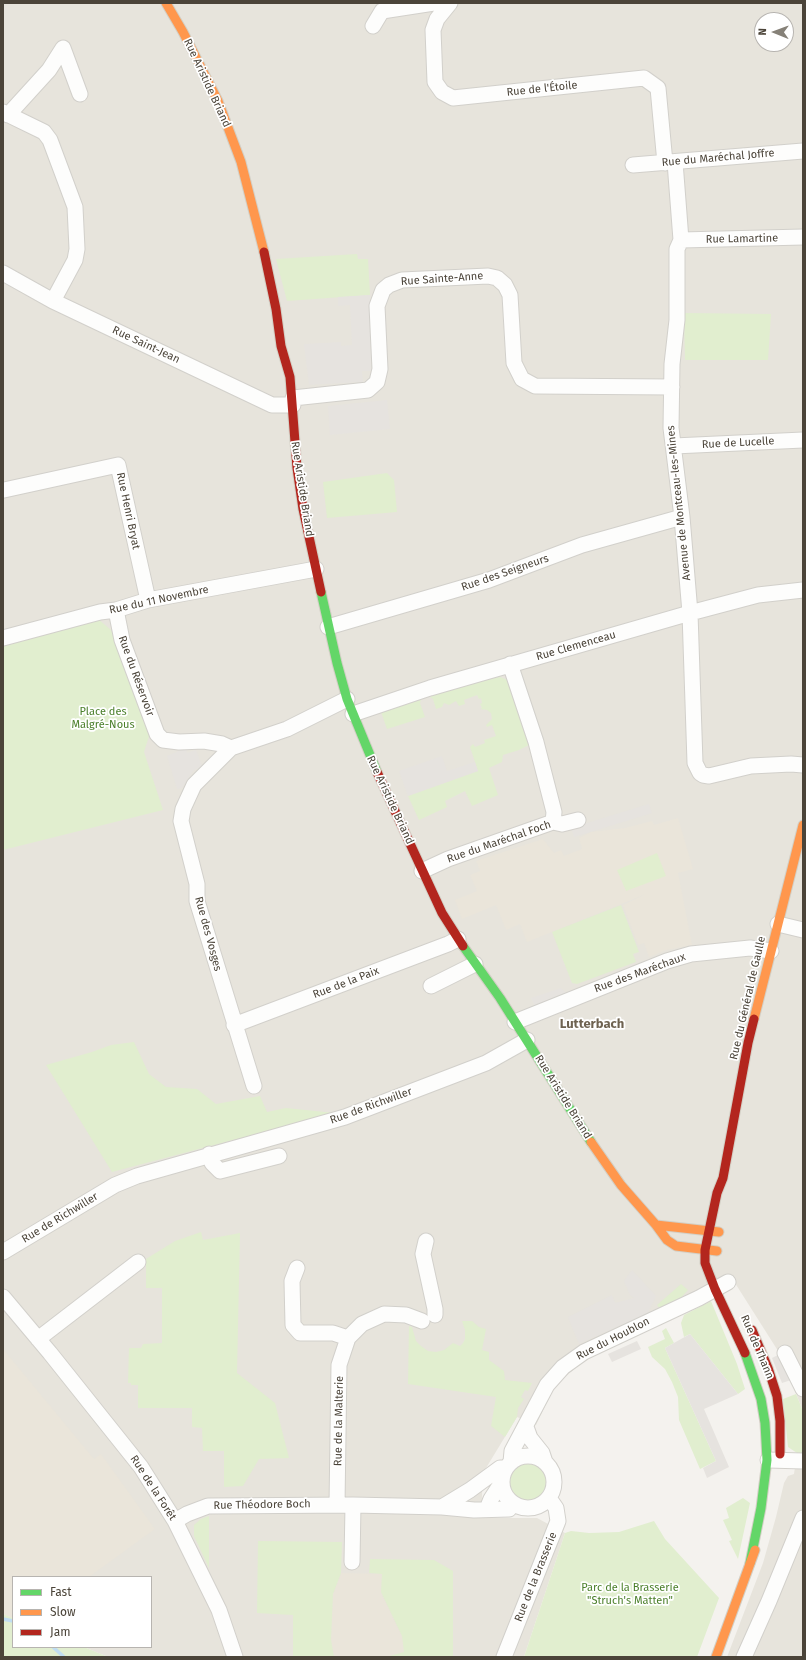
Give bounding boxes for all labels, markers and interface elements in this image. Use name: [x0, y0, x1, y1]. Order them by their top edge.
north arrow: [754, 12, 794, 52]
text: N: [756, 28, 769, 36]
street label: Rue Aristide Briand: [181, 37, 233, 129]
street label: Rue de l'Étoile: [506, 79, 578, 99]
street label: Rue du Maréchal Joffre: [661, 146, 775, 170]
street label: Rue Lamartine: [706, 232, 778, 246]
street label: Rue Sainte-Anne: [400, 270, 484, 288]
street label: Rue Saint-Jean: [110, 324, 182, 366]
street label: Avenue de Montceau-les-Mines: [664, 425, 694, 581]
street label: Rue de Lucelle: [701, 435, 775, 451]
street label: Rue Aristide Briand: [288, 440, 316, 538]
street label: Rue Henri Bryat: [113, 471, 143, 551]
street label: Rue des Seigneurs: [460, 552, 550, 594]
street label: Rue du 11 Novembre: [108, 583, 210, 617]
street label: Rue Clemenceau: [535, 628, 617, 664]
street label: Rue du Réservoir: [115, 634, 157, 718]
park label: Place des Malgré-Nous: [71, 705, 135, 731]
street label: Rue Aristide Briand: [364, 754, 416, 846]
street label: Rue du Maréchal Foch: [445, 818, 553, 866]
street label: Rue des Vosges: [192, 895, 224, 973]
street label: Rue du Général de Gaulle: [727, 935, 769, 1061]
street label: Rue des Maréchaux: [592, 950, 688, 996]
street label: Rue de la Paix: [311, 964, 381, 1002]
district label: Lutterbach: [560, 1016, 624, 1032]
street label: Rue Aristide Briand: [532, 1053, 594, 1141]
street label: Rue de Richwiller: [328, 1085, 414, 1127]
street label: Rue de Richwiller: [20, 1190, 100, 1246]
street label: Rue de Thann: [738, 1313, 776, 1381]
street label: Rue du Houblon: [574, 1315, 652, 1363]
street label: Rue de la Malterie: [332, 1376, 346, 1466]
street label: Rue de la Forêt: [127, 1453, 179, 1523]
street label: Rue Théodore Boch: [213, 1498, 311, 1512]
street label: Rue de la Brasserie: [512, 1530, 560, 1624]
legend: [12, 1576, 152, 1648]
park label: Parc de la Brasserie "Struch's Matten": [581, 1581, 679, 1607]
text: Fast: [50, 1585, 72, 1599]
text: Slow: [50, 1605, 76, 1619]
text: Jam: [50, 1625, 70, 1639]

